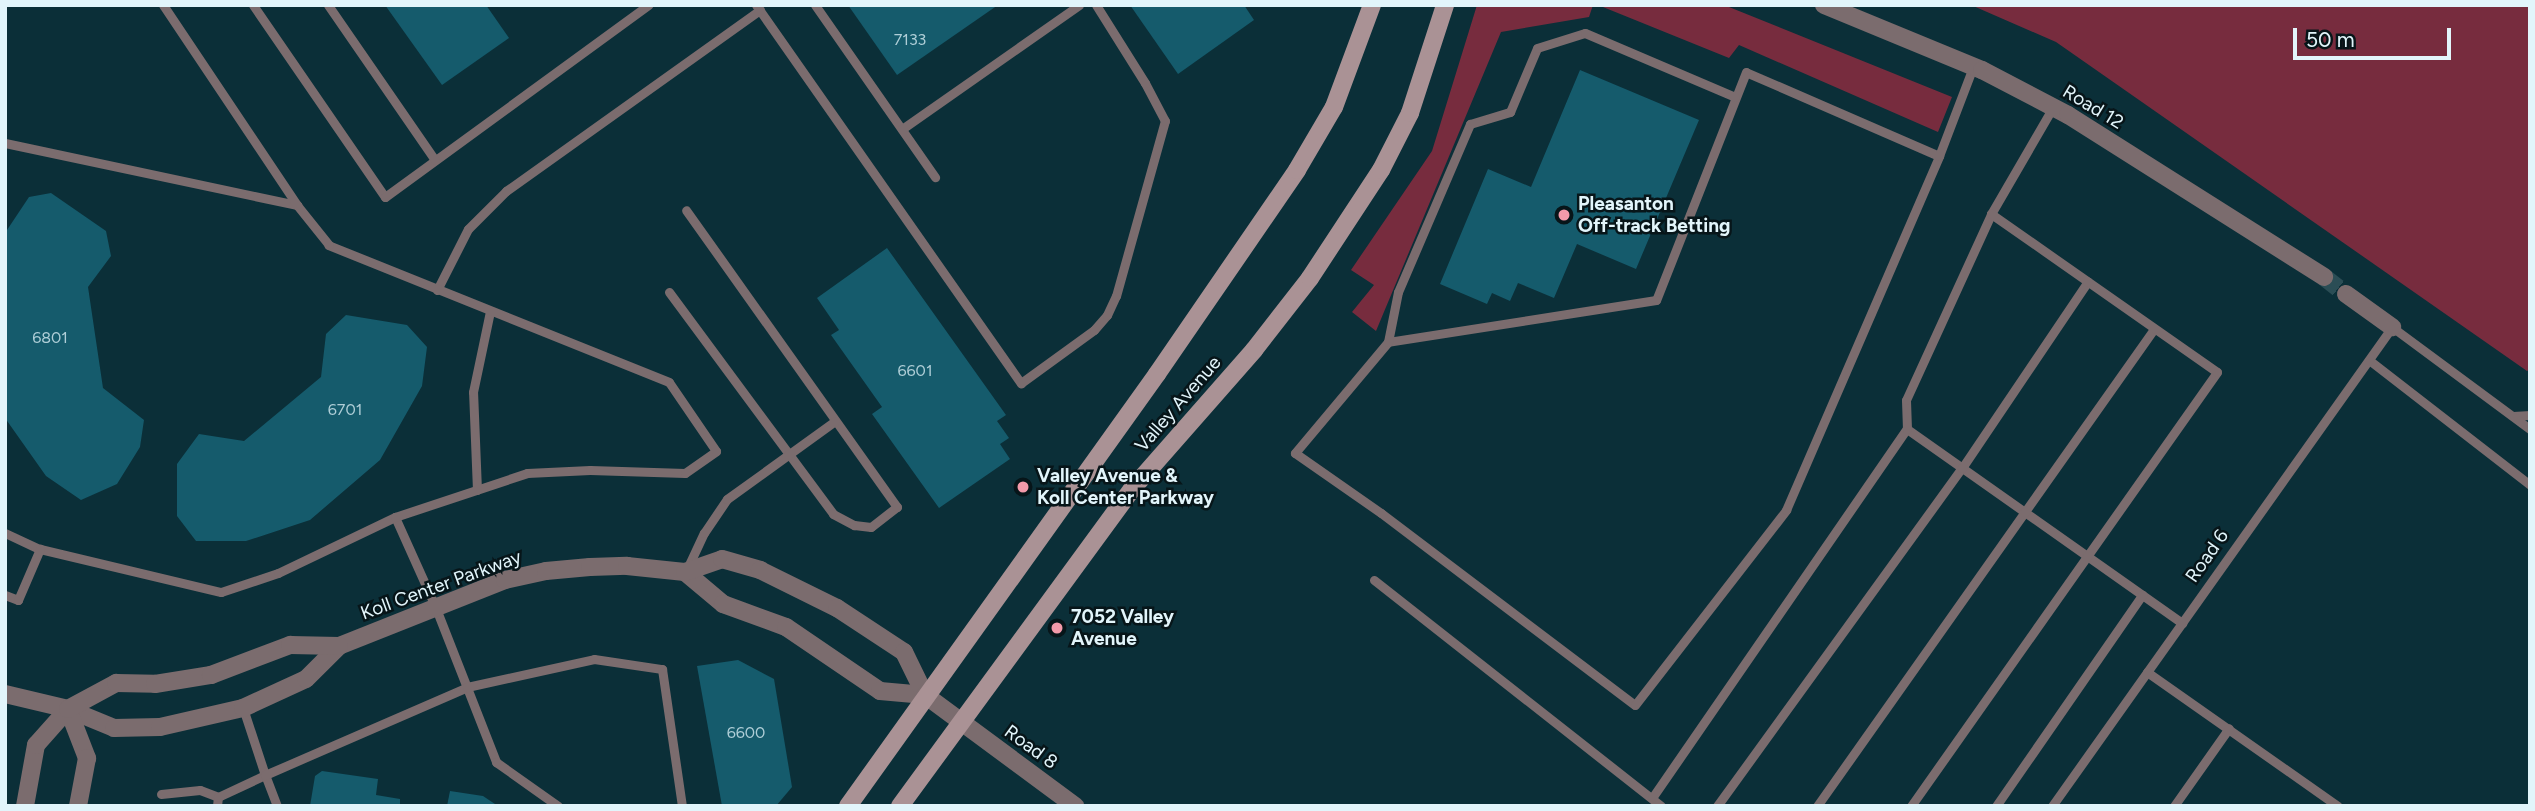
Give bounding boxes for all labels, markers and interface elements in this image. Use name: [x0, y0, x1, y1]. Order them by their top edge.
scale bar: [2297, 14, 2454, 58]
text: 50 m: [2306, 27, 2355, 52]
house number: 7133: [894, 30, 926, 50]
street label: Road 12: [2058, 80, 2128, 134]
place label: Pleasanton Off-track Betting: [1578, 193, 1730, 237]
marker: Pleasanton Off-track Betting: [1556, 207, 1572, 223]
house number: 6801: [32, 328, 68, 348]
street label: Valley Avenue: [1130, 351, 1226, 457]
house number: 6601: [898, 361, 932, 381]
house number: 6701: [328, 400, 362, 420]
place label: Valley Avenue & Koll Center Parkway: [1037, 465, 1214, 509]
marker: Valley Avenue & Koll Center Parkway: [1015, 479, 1031, 495]
street label: Road 6: [2181, 525, 2233, 587]
street label: Koll Center Parkway: [358, 545, 524, 625]
place label: 7052 Valley Avenue: [1071, 606, 1174, 650]
marker: 7052 Valley Avenue: [1049, 620, 1065, 636]
street label: Road 8: [1000, 720, 1062, 774]
house number: 6600: [727, 723, 765, 743]

